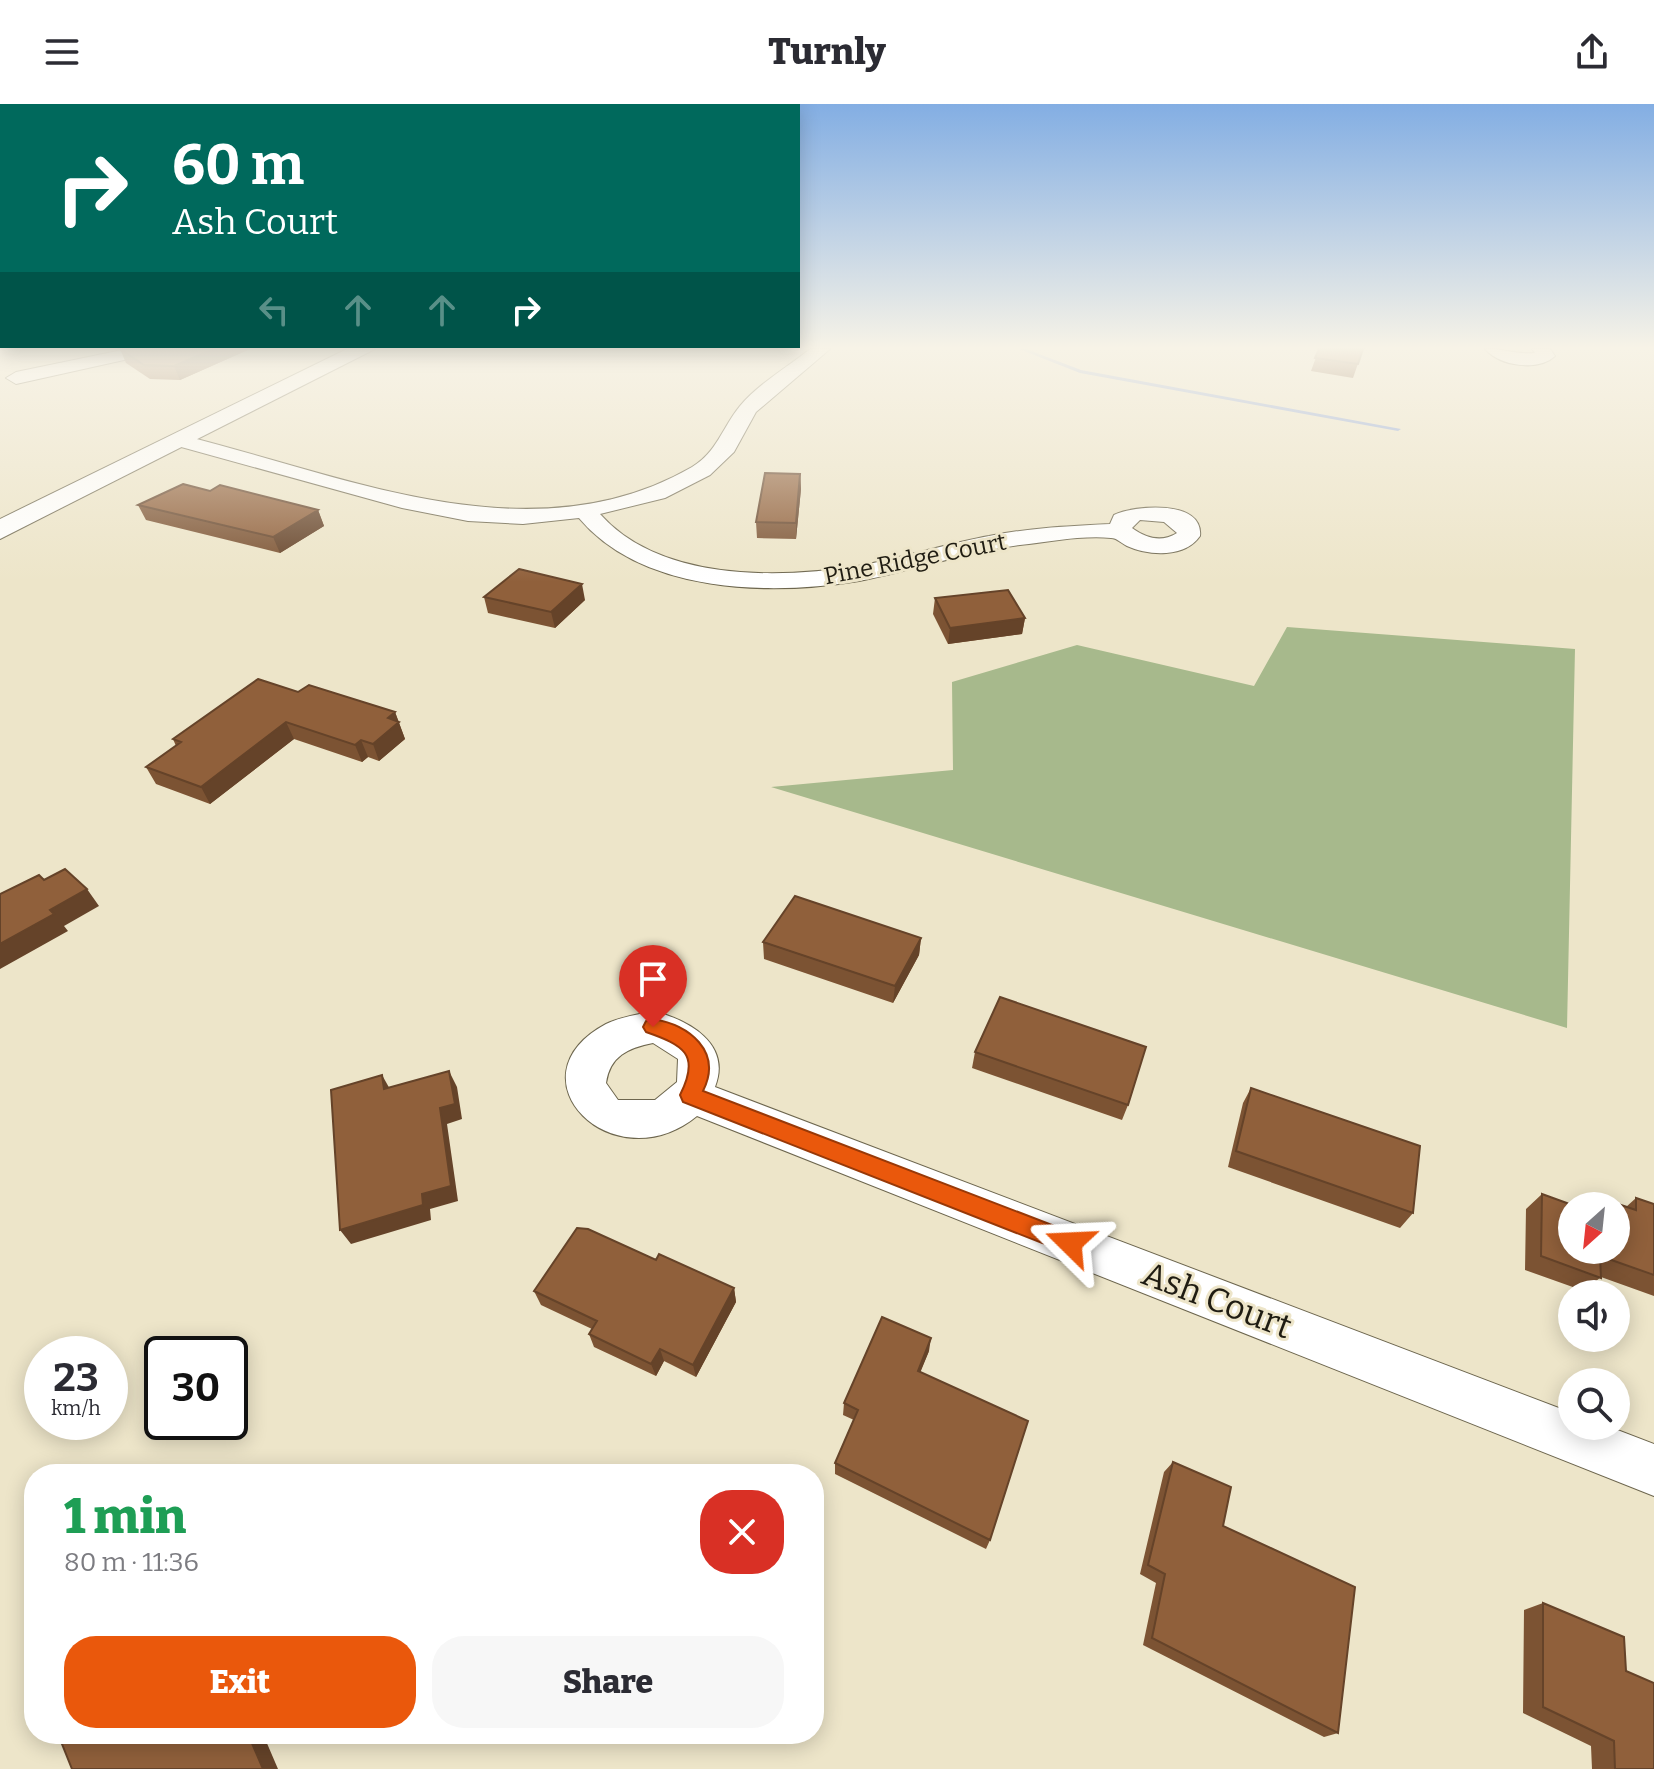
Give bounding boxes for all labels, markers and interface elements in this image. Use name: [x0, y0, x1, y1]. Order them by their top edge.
icon: menu: [40, 30, 84, 74]
text: Turnly: [768, 30, 886, 74]
icon: share: [1570, 30, 1614, 74]
text: 60 m: [172, 132, 304, 199]
icon: right: [40, 136, 144, 240]
text: Ash Court: [172, 200, 338, 244]
icon: left: [252, 288, 296, 332]
icon: ahead: [336, 288, 380, 332]
icon: ahead: [420, 288, 464, 332]
icon: right: [504, 288, 548, 332]
street label: Pine Ridge Court: [822, 528, 1009, 590]
pin: [619, 945, 687, 1027]
icon: arrive: [631, 957, 675, 1001]
north arrow: [1558, 1192, 1630, 1264]
map controls: [1558, 1192, 1630, 1440]
position arrow: [1028, 1201, 1112, 1285]
street label: Ash Court: [1136, 1253, 1298, 1347]
button: sound: [1558, 1280, 1630, 1352]
speed limit sign: 30: [144, 1336, 248, 1440]
text: 23: [53, 1354, 99, 1402]
button: search: [1558, 1368, 1630, 1440]
text: km/h: [51, 1396, 101, 1420]
text: 1 min: [64, 1488, 186, 1546]
button: close: [700, 1490, 784, 1574]
text: 80 m · 11:36: [64, 1547, 199, 1578]
button: Exit: [64, 1636, 416, 1728]
button: Share: [432, 1636, 784, 1728]

